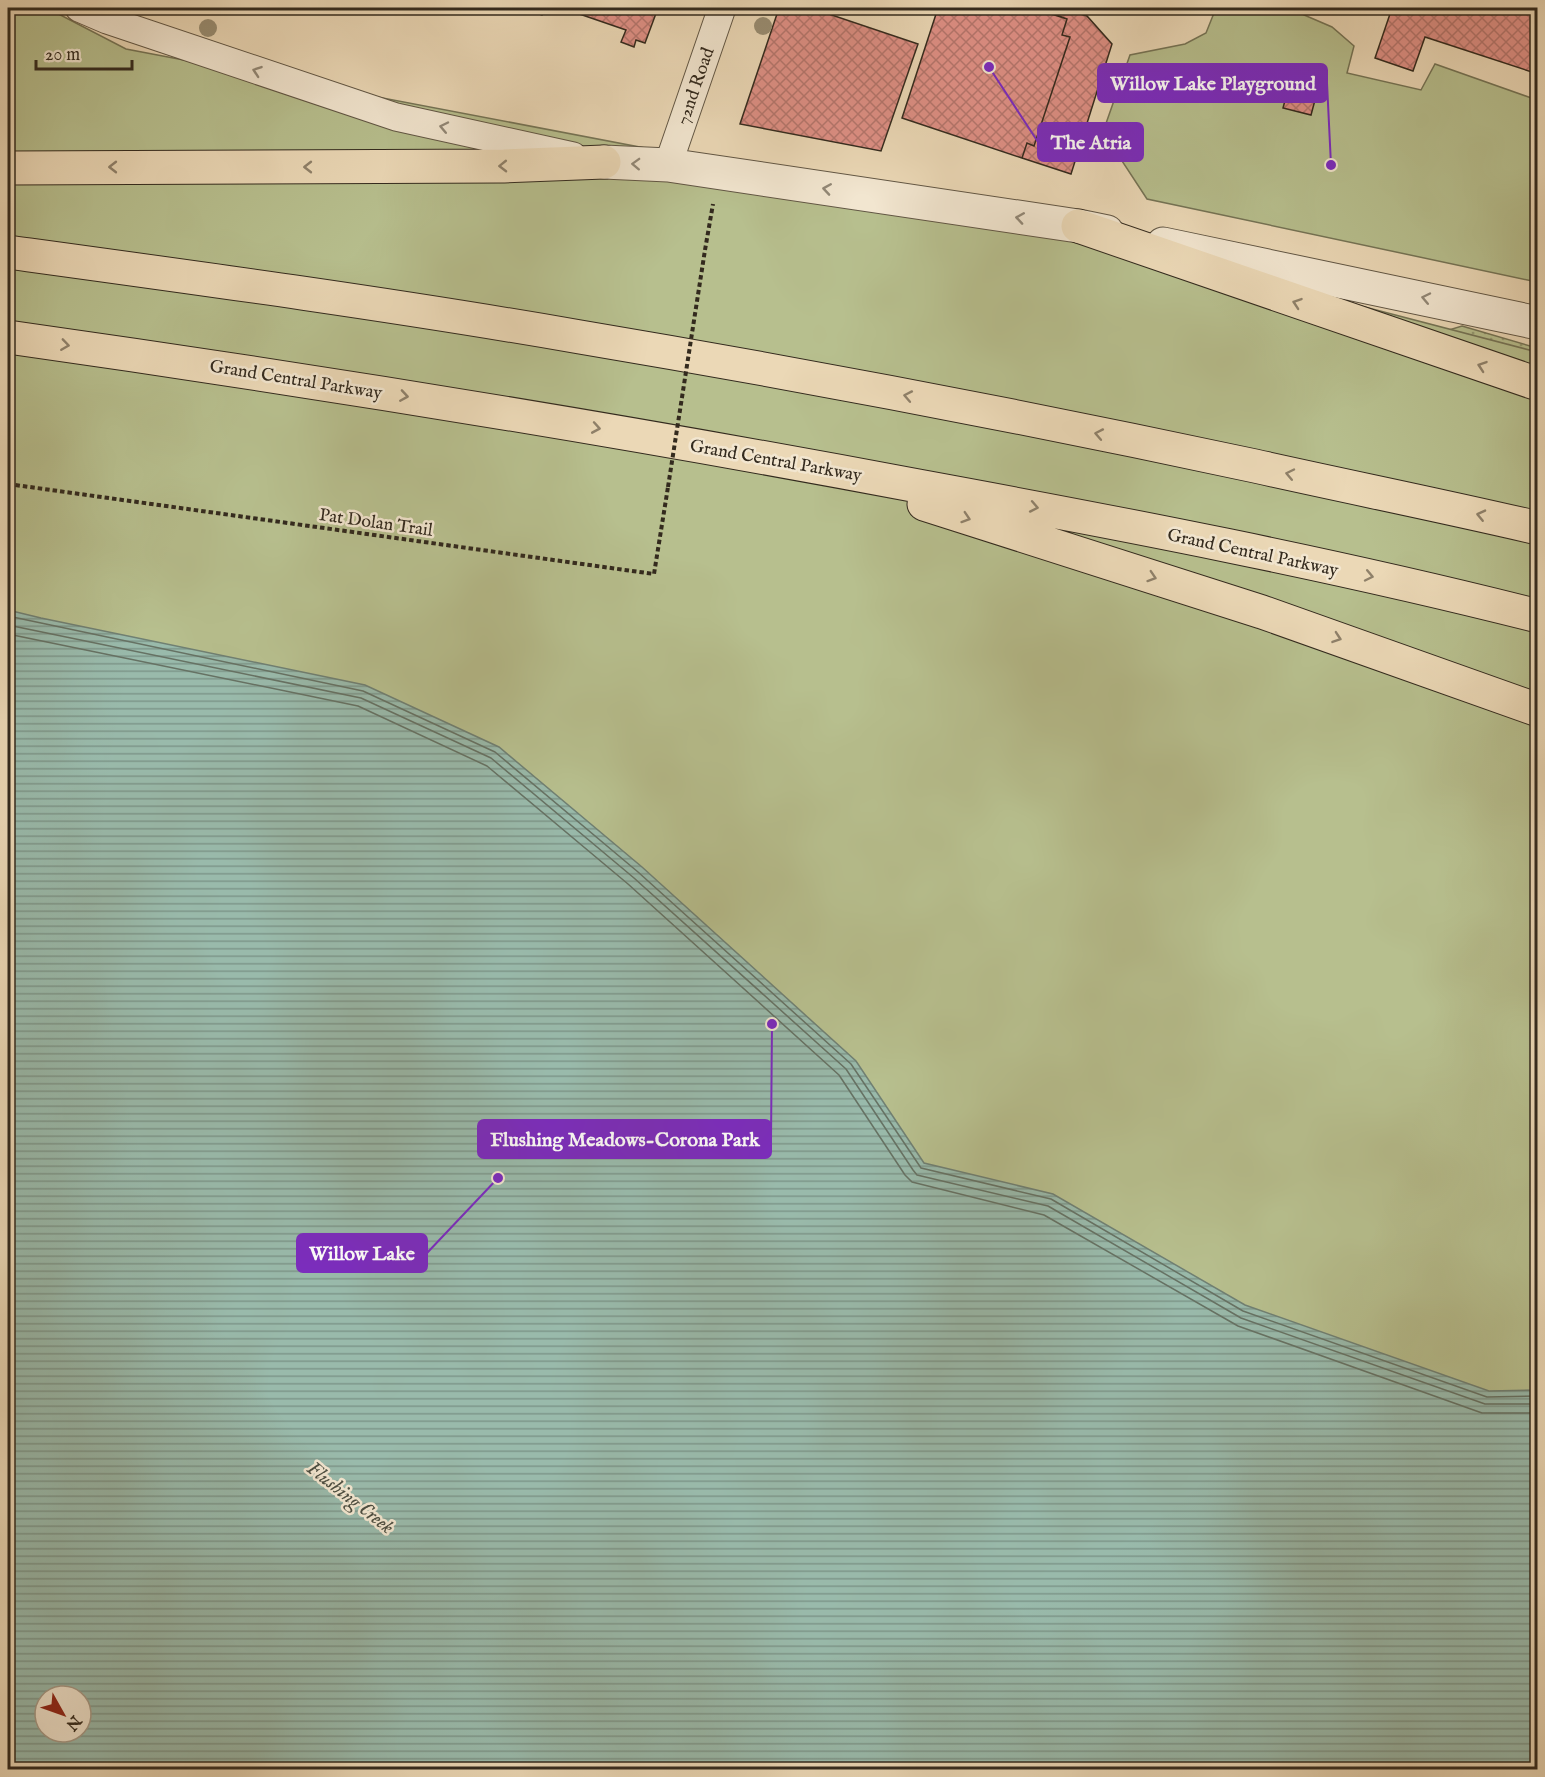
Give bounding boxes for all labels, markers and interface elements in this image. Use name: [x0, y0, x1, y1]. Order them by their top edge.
scale bar: [36, 33, 132, 71]
text: 20 m: [45, 44, 80, 67]
street label: 72nd Road: [672, 44, 721, 128]
callout: Willow Lake Playground: [1098, 64, 1327, 102]
one-way arrow: [253, 65, 263, 78]
text: Willow Lake Playground: [1109, 72, 1317, 97]
one-way arrow: [439, 122, 449, 135]
callout: The Atria: [1038, 123, 1143, 161]
text: The Atria: [1050, 131, 1132, 156]
one-way arrow: [631, 157, 640, 170]
one-way arrow: [499, 160, 508, 172]
one-way arrow: [109, 161, 118, 173]
one-way arrow: [304, 161, 313, 173]
one-way arrow: [823, 183, 832, 195]
one-way arrow: [1015, 212, 1025, 224]
one-way arrow: [1421, 292, 1431, 305]
one-way arrow: [1293, 298, 1303, 310]
one-way arrow: [61, 339, 70, 351]
street label: Grand Central Parkway: [208, 355, 384, 405]
one-way arrow: [1477, 360, 1488, 373]
one-way arrow: [399, 390, 408, 402]
one-way arrow: [903, 390, 913, 403]
one-way arrow: [591, 421, 601, 434]
one-way arrow: [1094, 428, 1104, 441]
street label: Grand Central Parkway: [688, 435, 864, 488]
one-way arrow: [1285, 468, 1295, 481]
one-way arrow: [1028, 500, 1038, 513]
street label: Pat Dolan Trail: [318, 504, 434, 543]
one-way arrow: [1476, 509, 1486, 522]
one-way arrow: [960, 511, 971, 523]
street label: Grand Central Parkway: [1165, 524, 1340, 583]
one-way arrow: [1363, 569, 1373, 582]
one-way arrow: [1146, 570, 1157, 582]
one-way arrow: [1331, 631, 1342, 644]
callout: Flushing Meadows-Corona Park: [478, 1120, 771, 1158]
text: Flushing Meadows-Corona Park: [490, 1128, 761, 1153]
callout: Willow Lake: [297, 1234, 427, 1272]
text: Willow Lake: [308, 1242, 416, 1267]
water label: Flushing Creek: [301, 1456, 399, 1541]
north arrow: [33, 1684, 93, 1744]
text: N: [61, 1710, 86, 1734]

